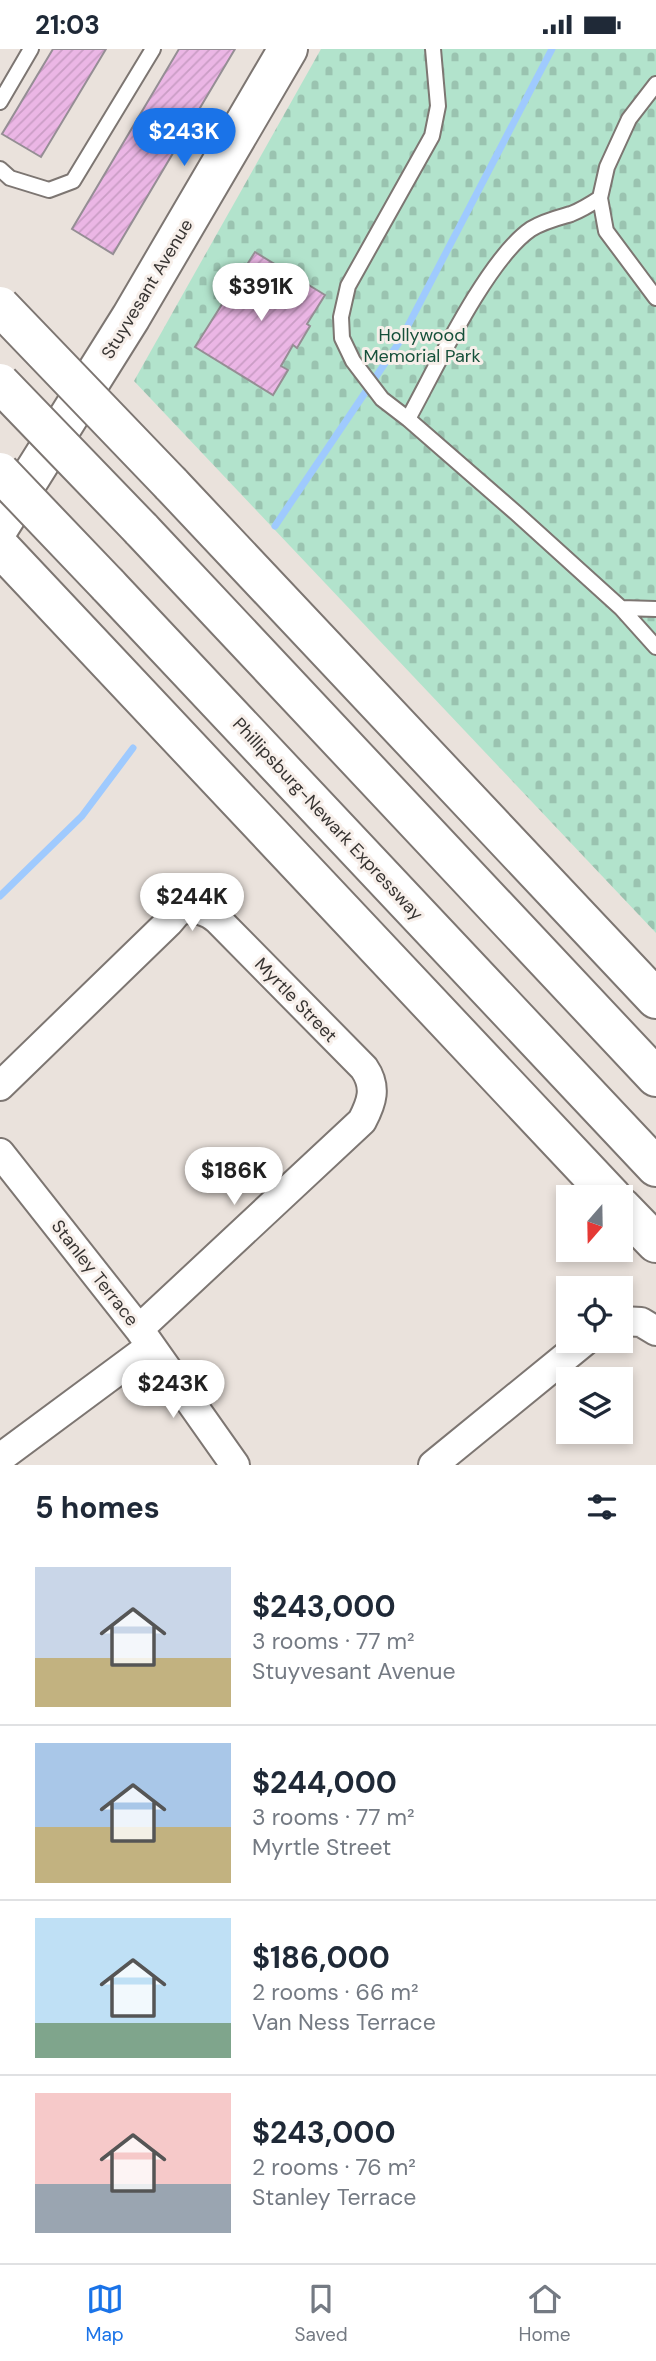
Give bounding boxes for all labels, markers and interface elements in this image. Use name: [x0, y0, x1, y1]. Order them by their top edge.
text: 21:03: [35, 8, 100, 42]
pin: $243K: [135, 109, 233, 168]
text: $243K: [149, 116, 219, 146]
street label: Stuyvesant Avenue: [96, 215, 198, 363]
pin: $391K: [212, 264, 310, 323]
text: $391K: [228, 271, 294, 301]
park label: Hollywood Memorial Park: [363, 323, 481, 368]
street label: Phillipsburg-Newark Expressway: [227, 712, 429, 926]
pin: $244K: [143, 873, 241, 933]
text: $244K: [156, 881, 228, 911]
street label: Myrtle Street: [250, 952, 342, 1048]
pin: $186K: [185, 1147, 283, 1207]
text: $186K: [201, 1155, 267, 1185]
north arrow: [556, 1185, 634, 1262]
map controls: [556, 1185, 633, 1444]
street label: Stanley Terrace: [46, 1215, 144, 1331]
button: locate: [556, 1276, 633, 1353]
pin: $243K: [124, 1361, 222, 1420]
button: layers: [556, 1367, 633, 1444]
text: $243K: [138, 1368, 208, 1398]
text: 5 homes: [35, 1488, 160, 1527]
icon: filters: [583, 1488, 621, 1526]
text: $243,000: [252, 1587, 396, 1626]
icon: home: [91, 1595, 175, 1679]
text: 3 rooms · 77 m²: [252, 1626, 415, 1656]
text: Stuyvesant Avenue: [252, 1656, 455, 1686]
text: $244,000: [252, 1763, 397, 1802]
icon: home: [91, 1771, 175, 1855]
text: 3 rooms · 77 m²: [252, 1802, 415, 1832]
text: Myrtle Street: [252, 1832, 391, 1862]
text: $186,000: [252, 1938, 390, 1977]
icon: home: [91, 1946, 175, 2030]
text: 2 rooms · 66 m²: [252, 1977, 419, 2007]
text: Van Ness Terrace: [252, 2007, 436, 2037]
text: $243,000: [252, 2113, 396, 2152]
icon: home: [91, 2121, 175, 2205]
text: 2 rooms · 76 m²: [252, 2152, 416, 2182]
text: Stanley Terrace: [252, 2182, 416, 2212]
tab: Map: [85, 2280, 124, 2347]
tab: Saved: [295, 2280, 348, 2347]
tab: Home: [519, 2280, 571, 2347]

